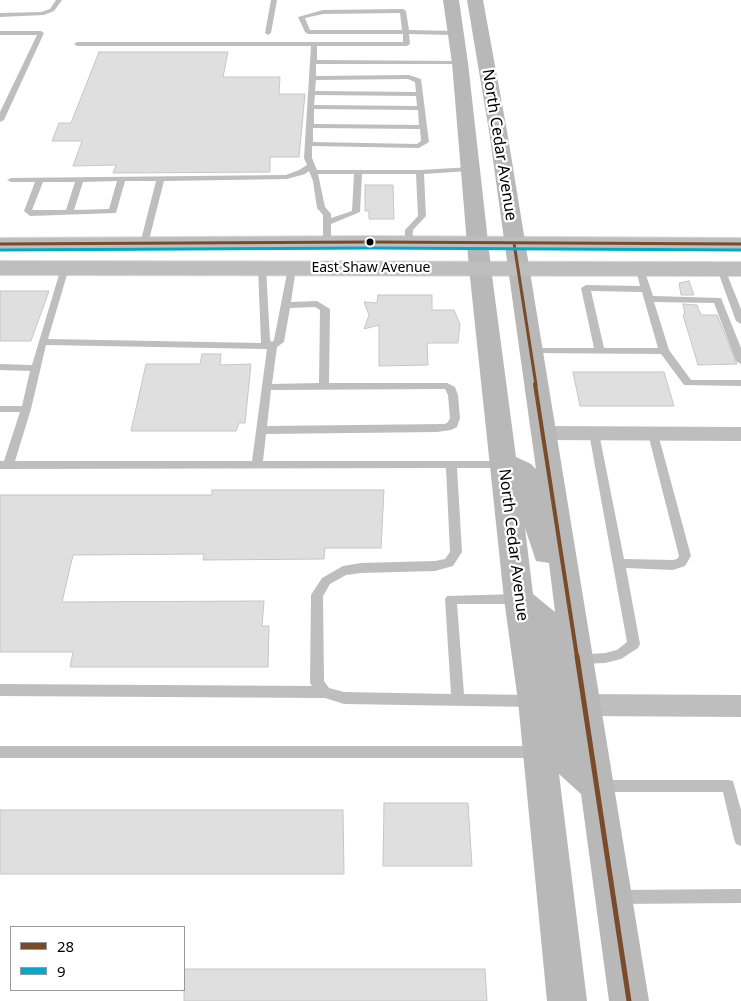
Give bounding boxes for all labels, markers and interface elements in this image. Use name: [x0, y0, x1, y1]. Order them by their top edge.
street label: North Cedar Avenue: [478, 68, 520, 222]
unlabelled marker: [365, 237, 375, 247]
street label: East Shaw Avenue: [311, 260, 431, 276]
street label: North Cedar Avenue: [494, 468, 532, 622]
legend: [10, 926, 185, 991]
text: 28: [57, 936, 74, 956]
text: 9: [57, 961, 66, 981]

